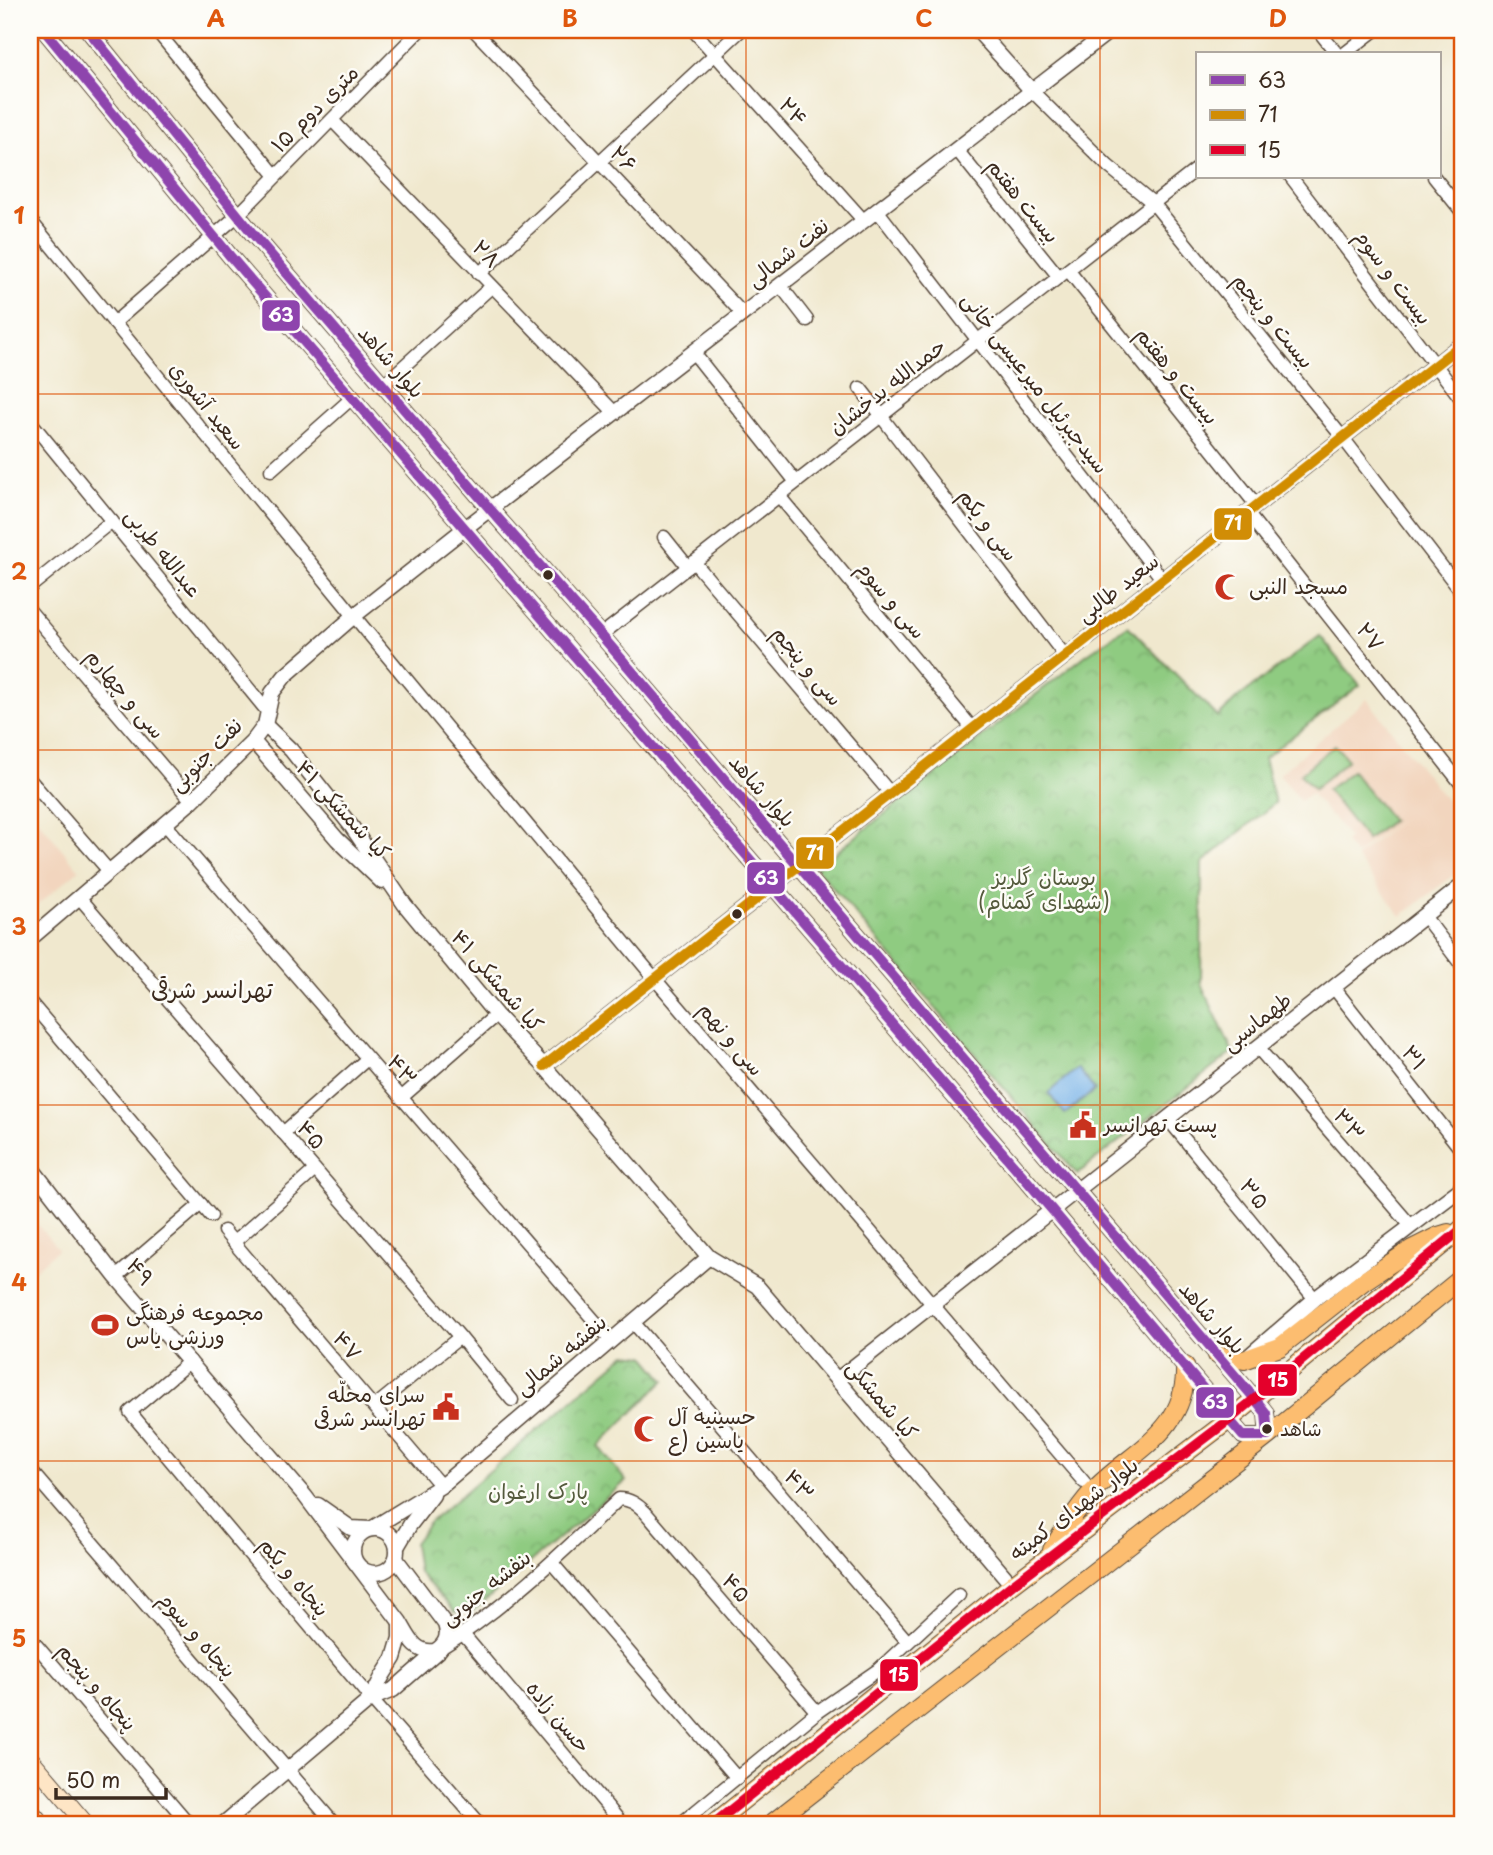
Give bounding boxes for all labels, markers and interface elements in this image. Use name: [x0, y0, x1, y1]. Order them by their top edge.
text: A: [207, 0, 225, 35]
text: B: [562, 0, 578, 35]
text: C: [915, 0, 933, 35]
text: D: [1269, 0, 1287, 35]
legend: [1196, 52, 1440, 178]
street label: ۱۵ متری دوم: [262, 56, 366, 160]
text: 63: [1258, 63, 1286, 95]
street label: ۲۴: [773, 89, 816, 132]
text: 71: [1258, 97, 1278, 129]
text: 15: [1258, 133, 1281, 165]
street label: ۲۶: [604, 137, 645, 178]
street label: بیست هفتم: [979, 150, 1069, 250]
text: 1: [14, 197, 25, 232]
street label: نفت شمالی: [739, 209, 835, 294]
street label: بیست و سوم: [1346, 221, 1441, 332]
street label: ۲۸: [466, 231, 509, 274]
street label: بیست و پنجم: [1224, 265, 1323, 376]
street label: سیدجبرئیل میرعیسی خانی: [955, 284, 1118, 480]
line badge: 63: [261, 299, 301, 332]
text: 63: [268, 300, 294, 328]
street label: بلوار شاهد: [351, 317, 434, 405]
street label: بیست و هفتم: [1127, 319, 1228, 432]
street label: حمدالله بدخشان: [820, 329, 951, 441]
street label: سعید آشوری: [163, 353, 254, 456]
street label: سی و یکم: [950, 481, 1028, 568]
street label: عبدالله طربی: [118, 500, 211, 603]
line badge: 71: [1213, 507, 1253, 541]
text: 71: [1224, 508, 1242, 536]
street label: سعید طالبی: [1069, 544, 1165, 629]
street label: سی و سوم: [849, 552, 935, 646]
text: 2: [11, 553, 27, 588]
unlabelled marker: [541, 568, 555, 582]
place label: مسجد النبی: [1249, 569, 1348, 601]
mosque icon: مسجد النبی: [1213, 572, 1243, 602]
street label: ۲۷: [1350, 614, 1393, 657]
street label: سی و پنجم: [764, 617, 852, 713]
street label: سی و چهارم: [78, 640, 174, 746]
street label: نفت جنوبی: [160, 709, 249, 798]
street label: بلوار شاهد: [722, 746, 805, 834]
street label: کیا شمشکی ۴۱: [290, 751, 399, 866]
line badge: 71: [795, 836, 835, 870]
text: 71: [806, 838, 824, 866]
park label: بوستان گلریز (شهدای گمنام): [978, 860, 1110, 918]
line badge: 63: [746, 861, 786, 895]
text: 63: [753, 863, 779, 891]
unlabelled marker: [730, 907, 744, 921]
text: 3: [11, 908, 27, 943]
street label: ۴۱ کیا شمشکی: [445, 921, 552, 1038]
district label: تهرانسر شرقی: [151, 971, 273, 1006]
street label: طهماسبی: [1214, 983, 1298, 1058]
street label: سی و نهم: [690, 994, 773, 1083]
street label: ۳۱: [1395, 1037, 1436, 1076]
street label: ۴۳: [381, 1046, 426, 1092]
street label: ۳۳: [1327, 1100, 1374, 1147]
place label: پست تهرانسر: [1102, 1107, 1217, 1139]
public building icon: پست تهرانسر: [1068, 1110, 1098, 1140]
street label: ۴۵: [290, 1112, 335, 1156]
street label: ۳۵: [1233, 1170, 1278, 1215]
street label: ۴۹: [120, 1249, 163, 1292]
text: 4: [11, 1264, 27, 1299]
street label: بلوار شاهد: [1172, 1273, 1255, 1361]
place label: مجموعه فرهنگی ورزشی یاس: [126, 1295, 264, 1351]
street label: بنفشه شمالی: [506, 1305, 613, 1402]
sports icon: مجموعه فرهنگی ورزشی یاس: [90, 1310, 120, 1340]
street label: ۴۷: [326, 1323, 371, 1367]
street label: کیا شمشکی: [840, 1351, 927, 1446]
line badge: 15: [1257, 1363, 1298, 1397]
text: 15: [1267, 1365, 1289, 1393]
place label: سرای محلّه تهرانسر شرقی: [314, 1377, 426, 1433]
line badge: 63: [1195, 1386, 1235, 1419]
text: 63: [1202, 1387, 1228, 1415]
public building icon: سرای محلّه تهرانسر شرقی: [431, 1392, 461, 1422]
place label: حسینیه آل یاسین (ع: [668, 1399, 756, 1456]
mosque icon: حسینیه آل یاسین (ع: [632, 1414, 662, 1444]
place label: شاهد: [1280, 1414, 1322, 1442]
marker: شاهد: [1260, 1422, 1274, 1436]
street label: بلوار شهدای کمیته: [1001, 1448, 1144, 1567]
street label: ۴۳: [778, 1461, 823, 1507]
park label: پارک ارغوان: [488, 1474, 588, 1506]
street label: پنجاه و یکم: [251, 1529, 339, 1624]
street label: بنفشه جنوبی: [432, 1541, 537, 1632]
street label: ۴۵: [715, 1565, 760, 1609]
street label: پنجاه و سوم: [150, 1583, 245, 1685]
text: 5: [12, 1620, 26, 1655]
street label: پنجاه و پنجم: [49, 1634, 146, 1738]
line badge: 15: [879, 1658, 919, 1692]
text: 15: [888, 1660, 910, 1688]
street label: حسن زاده: [520, 1672, 600, 1759]
scale bar: [56, 1757, 166, 1801]
text: 50 m: [66, 1763, 120, 1795]

